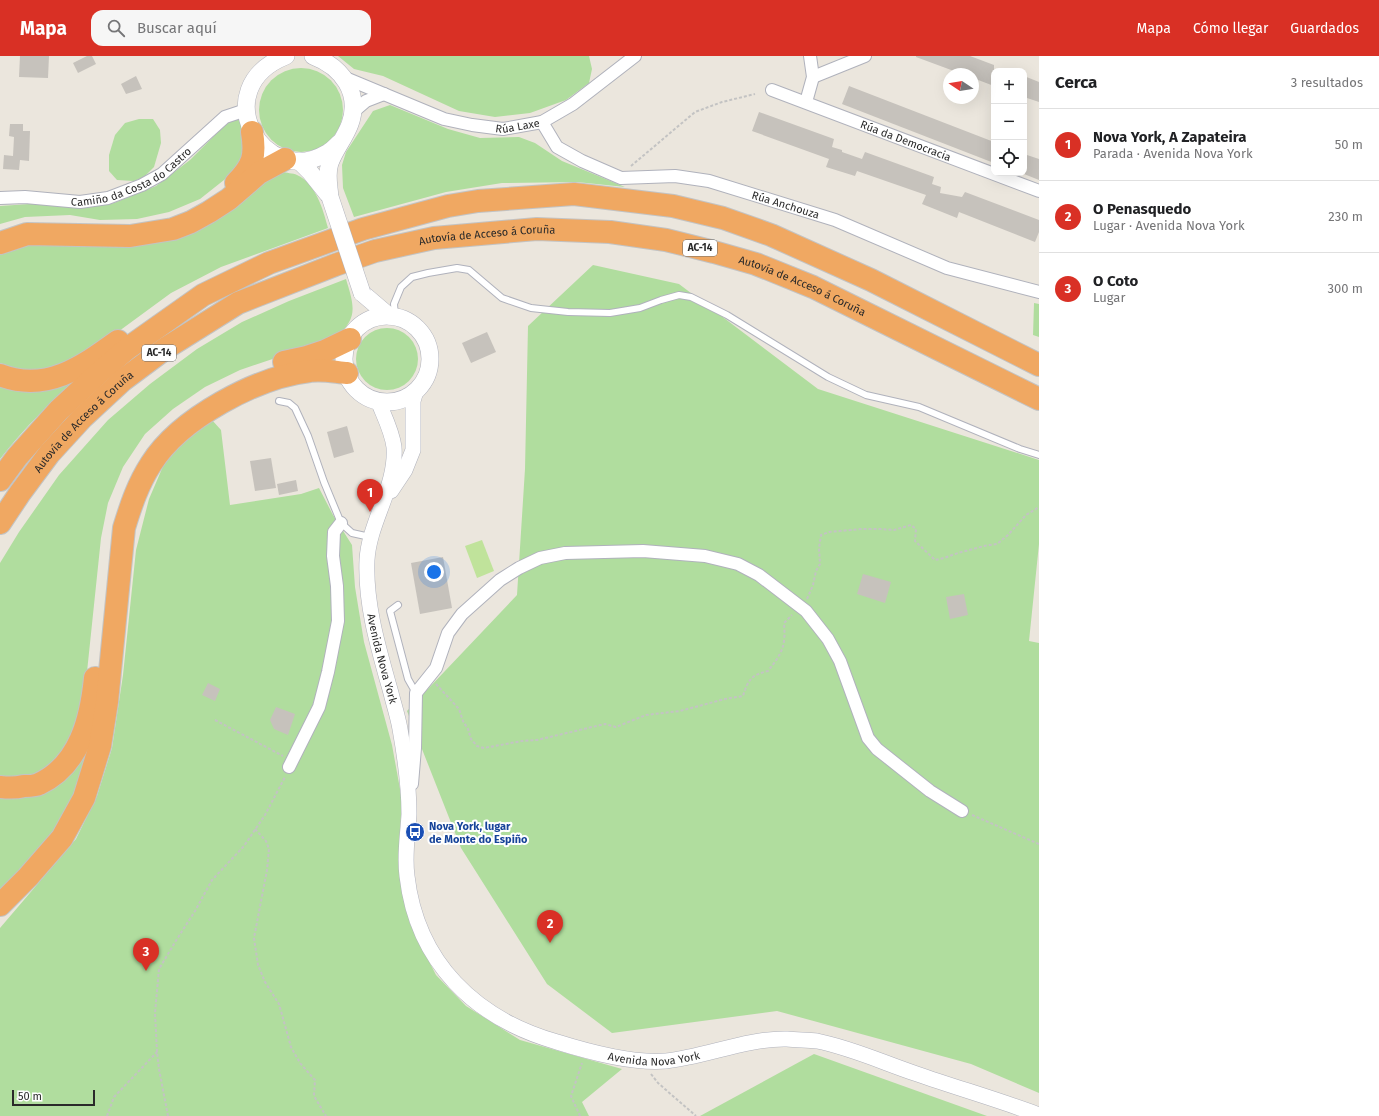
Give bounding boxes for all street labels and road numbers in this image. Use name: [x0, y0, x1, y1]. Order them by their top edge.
street label: Rúa Laxe: [495, 116, 541, 136]
street label: Rúa da Democracia: [859, 118, 953, 164]
street label: Camiño da Costa do Castro: [70, 144, 194, 209]
street label: Rúa Anchouza: [750, 188, 821, 221]
street label: Autovía de Acceso á Coruña: [418, 222, 556, 248]
road number: AC-14: [683, 240, 717, 256]
street label: Autovía de Acceso á Coruña: [737, 253, 868, 319]
road number: AC-14: [142, 345, 176, 361]
street label: Autovía de Acceso á Coruña: [31, 368, 136, 475]
street label: Avenida Nova York: [365, 613, 400, 705]
street label: Avenida Nova York: [607, 1048, 701, 1068]

